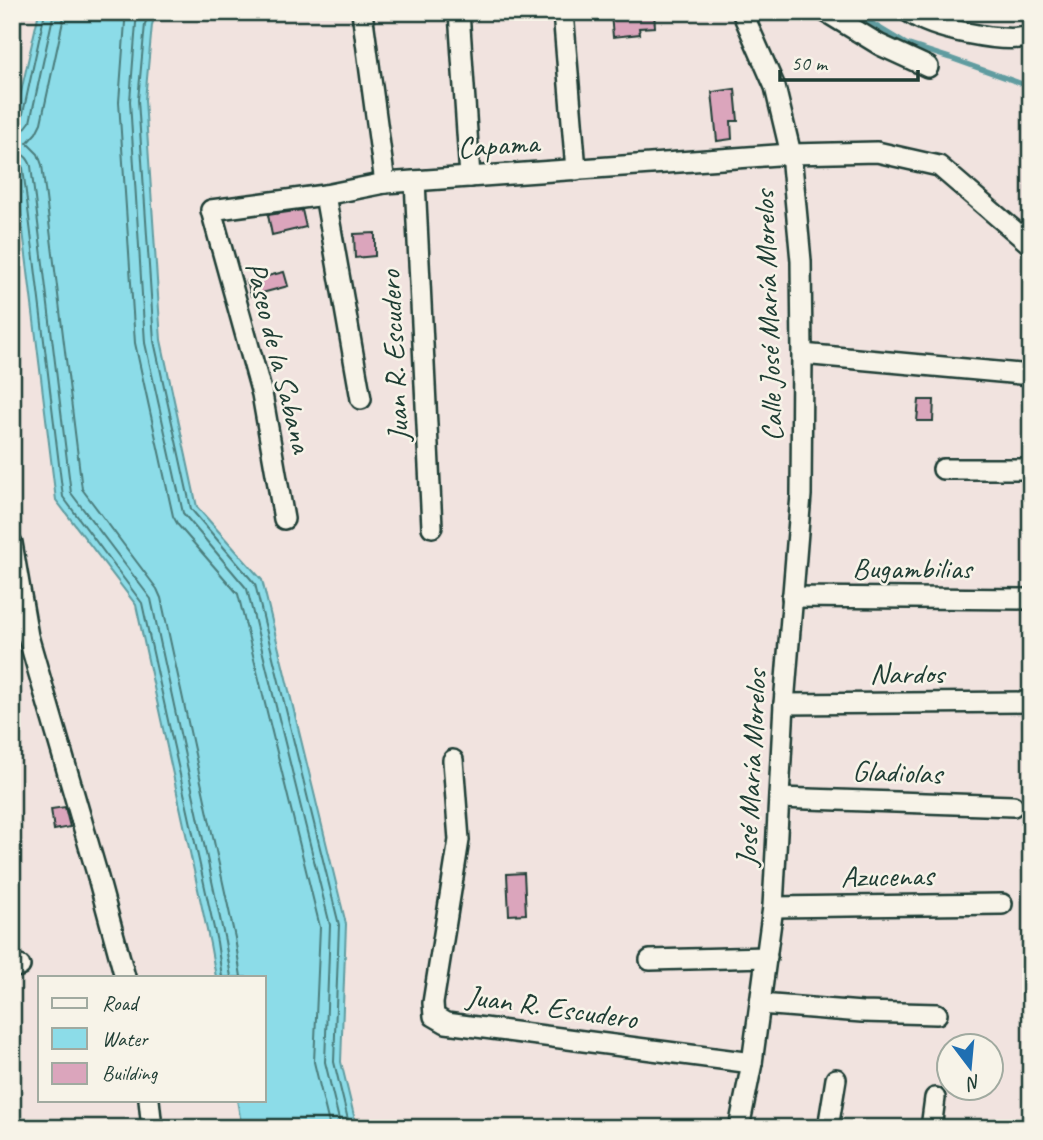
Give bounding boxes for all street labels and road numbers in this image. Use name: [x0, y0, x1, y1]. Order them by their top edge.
street label: Capama: [456, 123, 543, 167]
street label: Calle José María Morelos: [745, 187, 791, 442]
street label: Paseo de la Sabana: [237, 258, 322, 458]
street label: Juan R. Escudero: [370, 268, 418, 445]
street label: Bugambilias: [852, 549, 974, 587]
street label: Nardos: [870, 654, 947, 692]
street label: José María Morelos: [727, 666, 775, 869]
street label: Gladiolas: [852, 751, 945, 793]
street label: Azucenas: [840, 856, 936, 896]
street label: Juan R. Escudero: [463, 976, 641, 1038]

